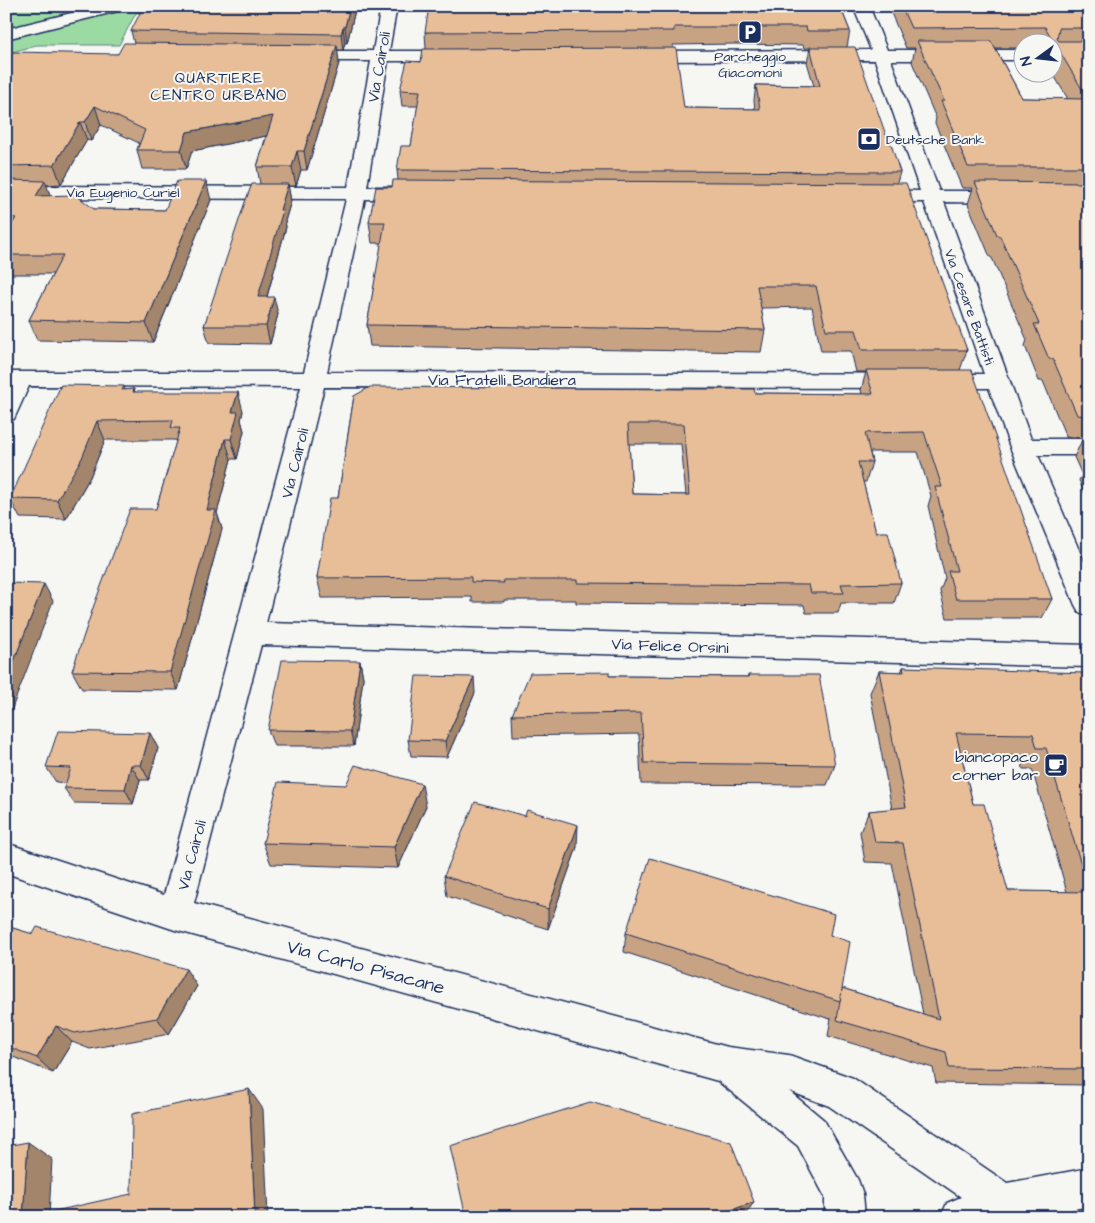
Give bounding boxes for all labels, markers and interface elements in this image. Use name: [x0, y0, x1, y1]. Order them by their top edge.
parking icon: Parcheggio Giacomoni: [737, 19, 763, 45]
street label: Via Cairoli: [362, 29, 396, 104]
north arrow: [1012, 32, 1062, 82]
place label: Parcheggio Giacomoni: [714, 47, 786, 83]
text: N: [1016, 54, 1037, 68]
district label: QUARTIERE CENTRO URBANO: [151, 68, 287, 106]
bank icon: Deutsche Bank: [856, 126, 882, 152]
place label: Deutsche Bank: [886, 130, 984, 150]
street label: Via Eugenio Curiel: [66, 183, 180, 203]
street label: Via Cesare Battisti: [939, 247, 999, 368]
street label: Via Fratelli Bandiera: [428, 369, 576, 391]
street label: Via Cairoli: [276, 425, 314, 501]
street label: Via Felice Orsini: [611, 633, 730, 659]
place label: biancopaco corner bar: [952, 746, 1038, 786]
cafe icon: biancopaco corner bar: [1043, 752, 1069, 778]
street label: Via Cairoli: [172, 817, 212, 893]
street label: Via Carlo Pisacane: [284, 933, 448, 1002]

